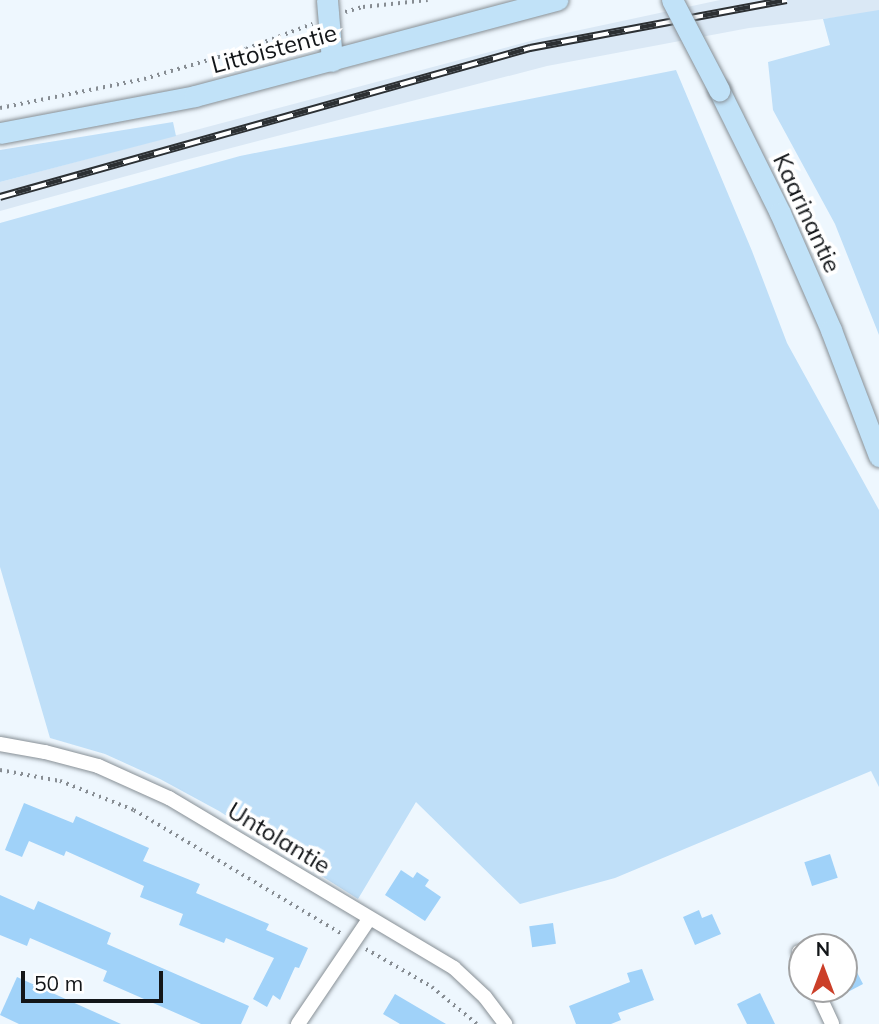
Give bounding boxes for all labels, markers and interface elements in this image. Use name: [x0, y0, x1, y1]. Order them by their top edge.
street label: Littoistentie: [208, 18, 340, 80]
street label: Kaarinantie: [767, 149, 847, 277]
street label: Untolantie: [222, 796, 336, 880]
north arrow: [788, 933, 858, 1003]
text: N: [816, 937, 830, 961]
scale bar: [24, 958, 166, 1002]
text: 50 m: [34, 970, 83, 996]

